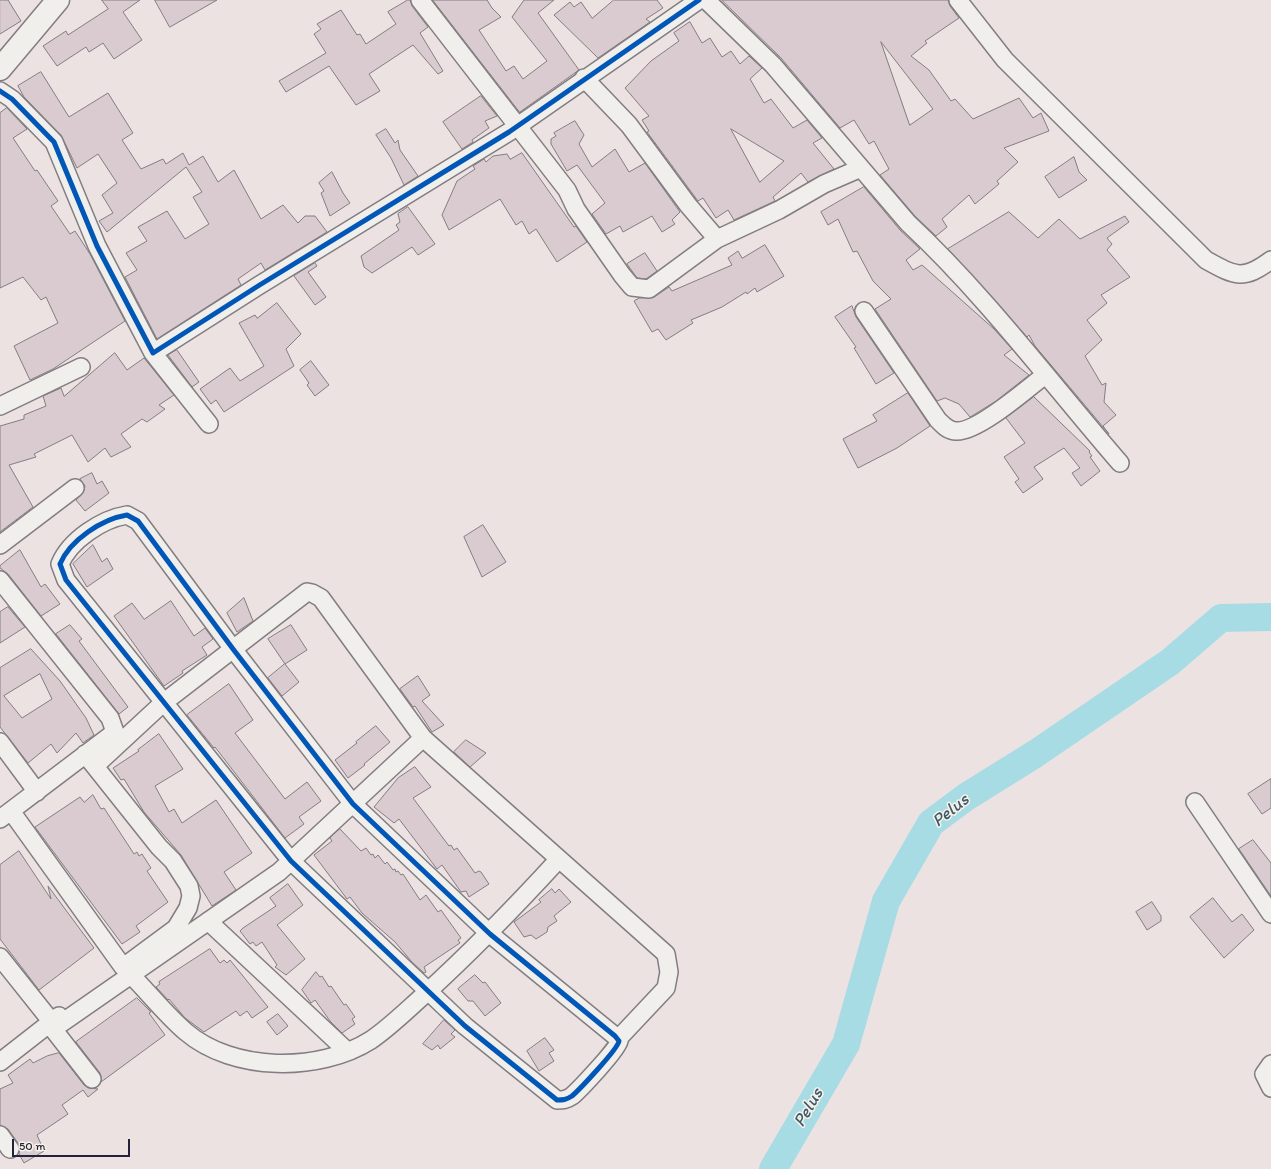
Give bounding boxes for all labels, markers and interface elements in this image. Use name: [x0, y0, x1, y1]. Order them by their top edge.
water label: Pelus: [928, 790, 974, 832]
water label: Pelus: [789, 1085, 829, 1131]
scale bar: [14, 1131, 132, 1157]
text: 50 m: [19, 1139, 45, 1153]

